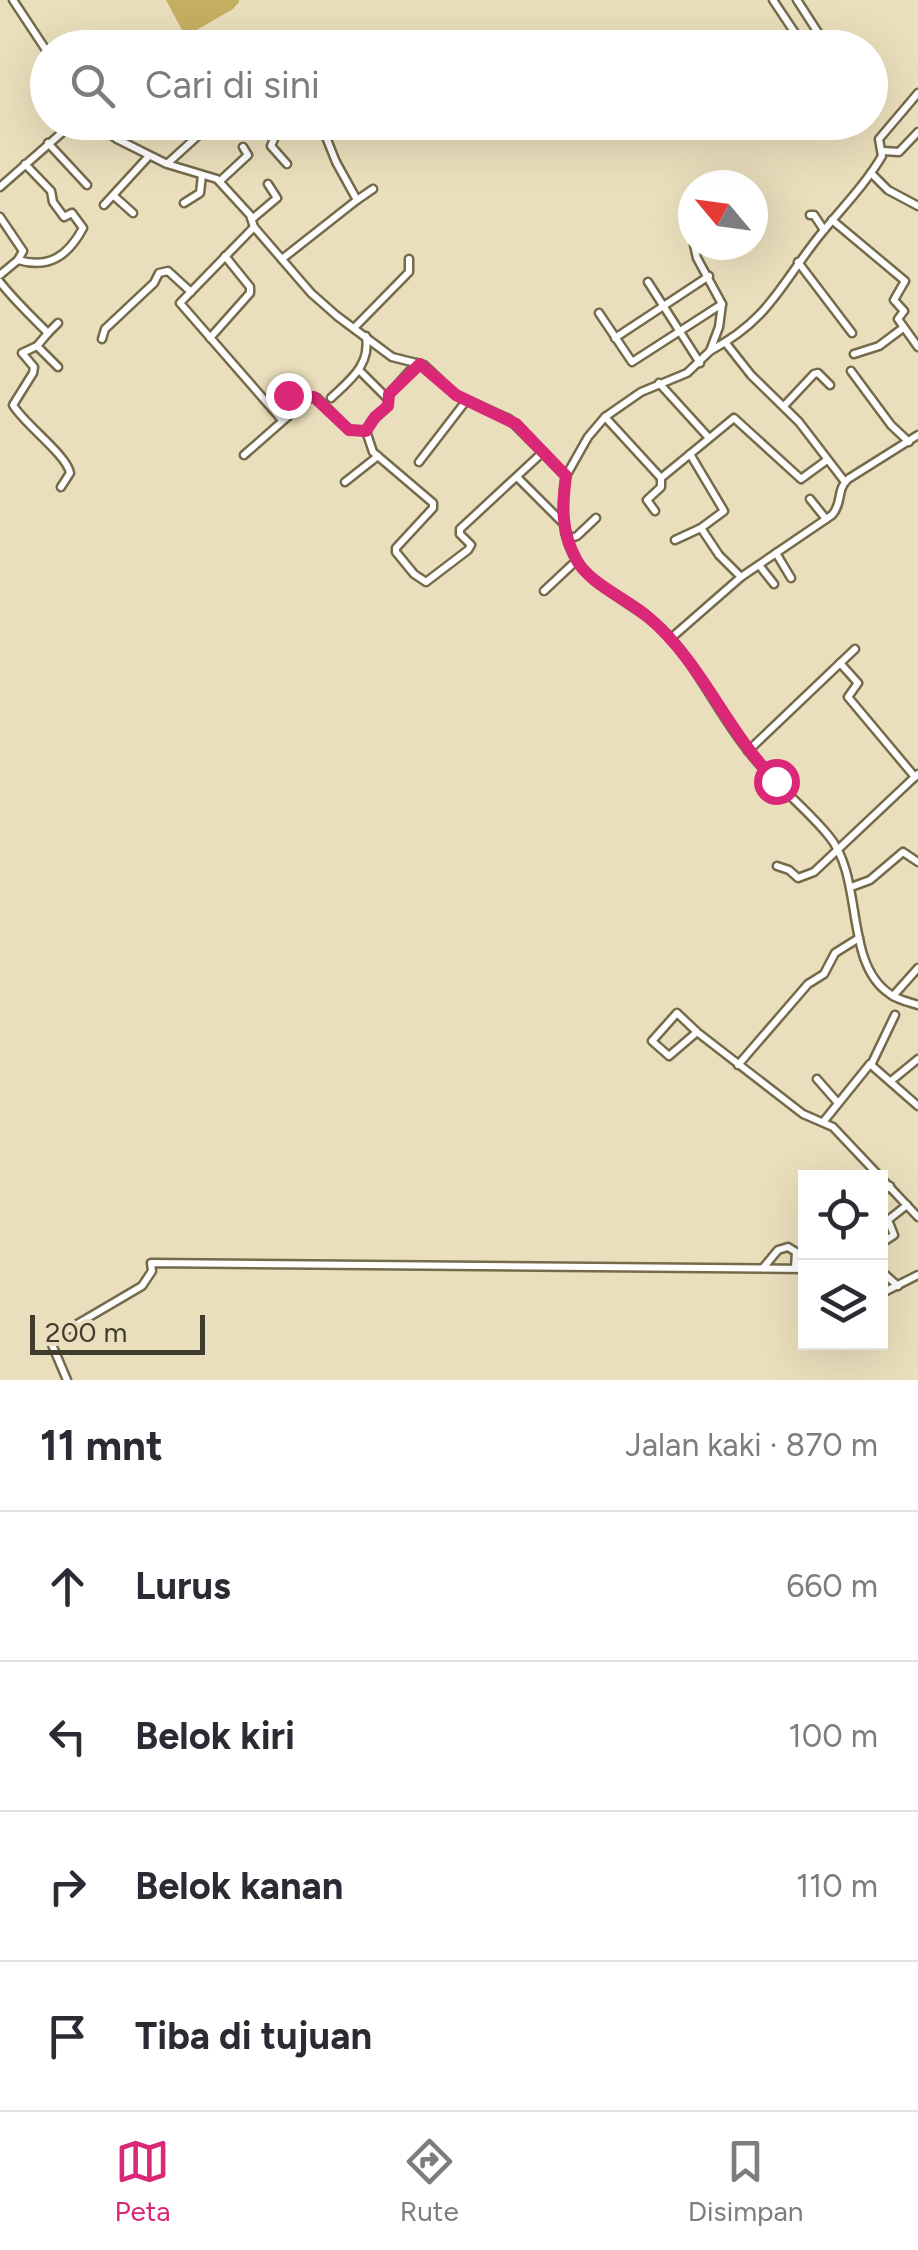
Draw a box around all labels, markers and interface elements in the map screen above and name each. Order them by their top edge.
search box [30,30,888,140]
icon: search [65,58,120,113]
text: Cari di sini [145,62,320,108]
north arrow [678,170,768,260]
route end [266,373,312,419]
route start [754,759,800,805]
map controls [798,1170,888,1350]
button: locate [798,1170,888,1260]
button: layers [798,1260,888,1350]
scale bar [30,1310,205,1354]
text: 200 m [45,1315,127,1349]
text: 11 mnt [40,1420,163,1471]
text: Jalan kaki · 870 m [625,1426,878,1464]
icon: ahead [40,1559,95,1614]
text: Lurus [135,1563,231,1609]
text: 660 m [786,1567,878,1605]
icon: left [40,1709,95,1764]
text: Belok kiri [135,1713,295,1759]
text: 100 m [789,1717,878,1755]
icon: right [40,1859,95,1914]
text: Belok kanan [135,1863,343,1909]
text: 110 m [796,1867,878,1905]
icon: arrive [40,2009,95,2064]
text: Tiba di tujuan [135,2013,372,2059]
tab: Peta [115,2134,171,2228]
tab: Rute [400,2134,459,2228]
tab: Disimpan [688,2134,803,2228]

